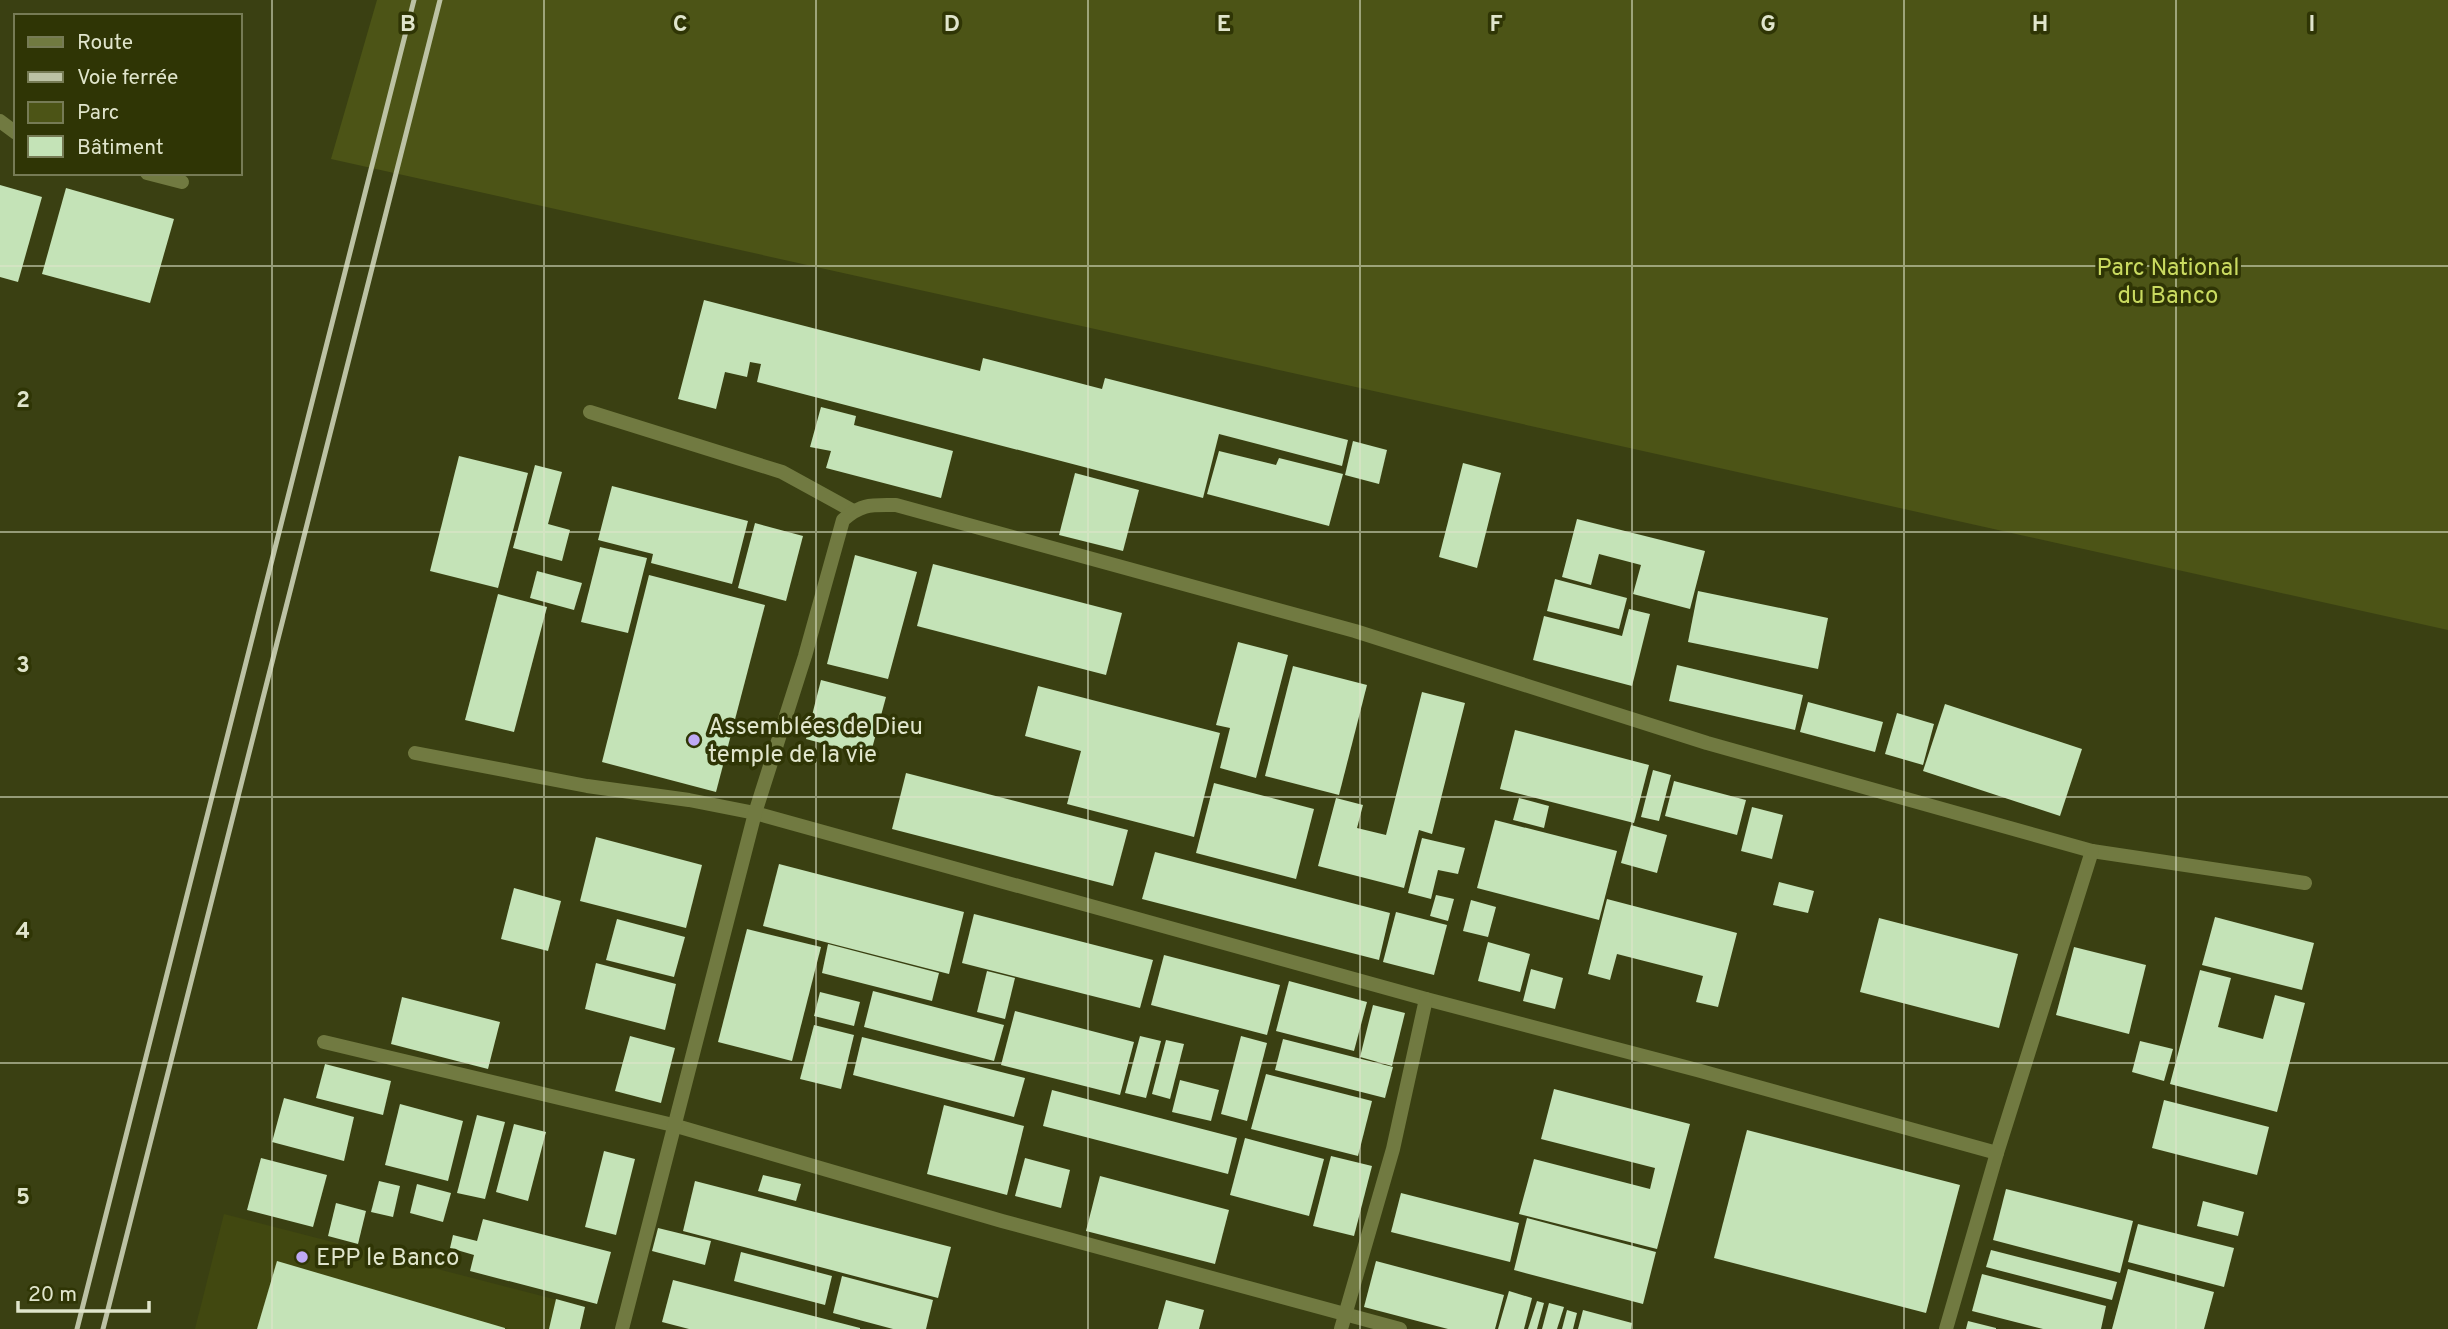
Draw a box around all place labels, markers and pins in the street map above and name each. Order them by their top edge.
place label: Assemblées de Dieu temple de la vie [708,713,923,771]
marker: Assemblées de Dieu temple de la vie [686,732,702,748]
place label: EPP le Banco [316,1244,459,1274]
marker: EPP le Banco [294,1249,310,1265]

